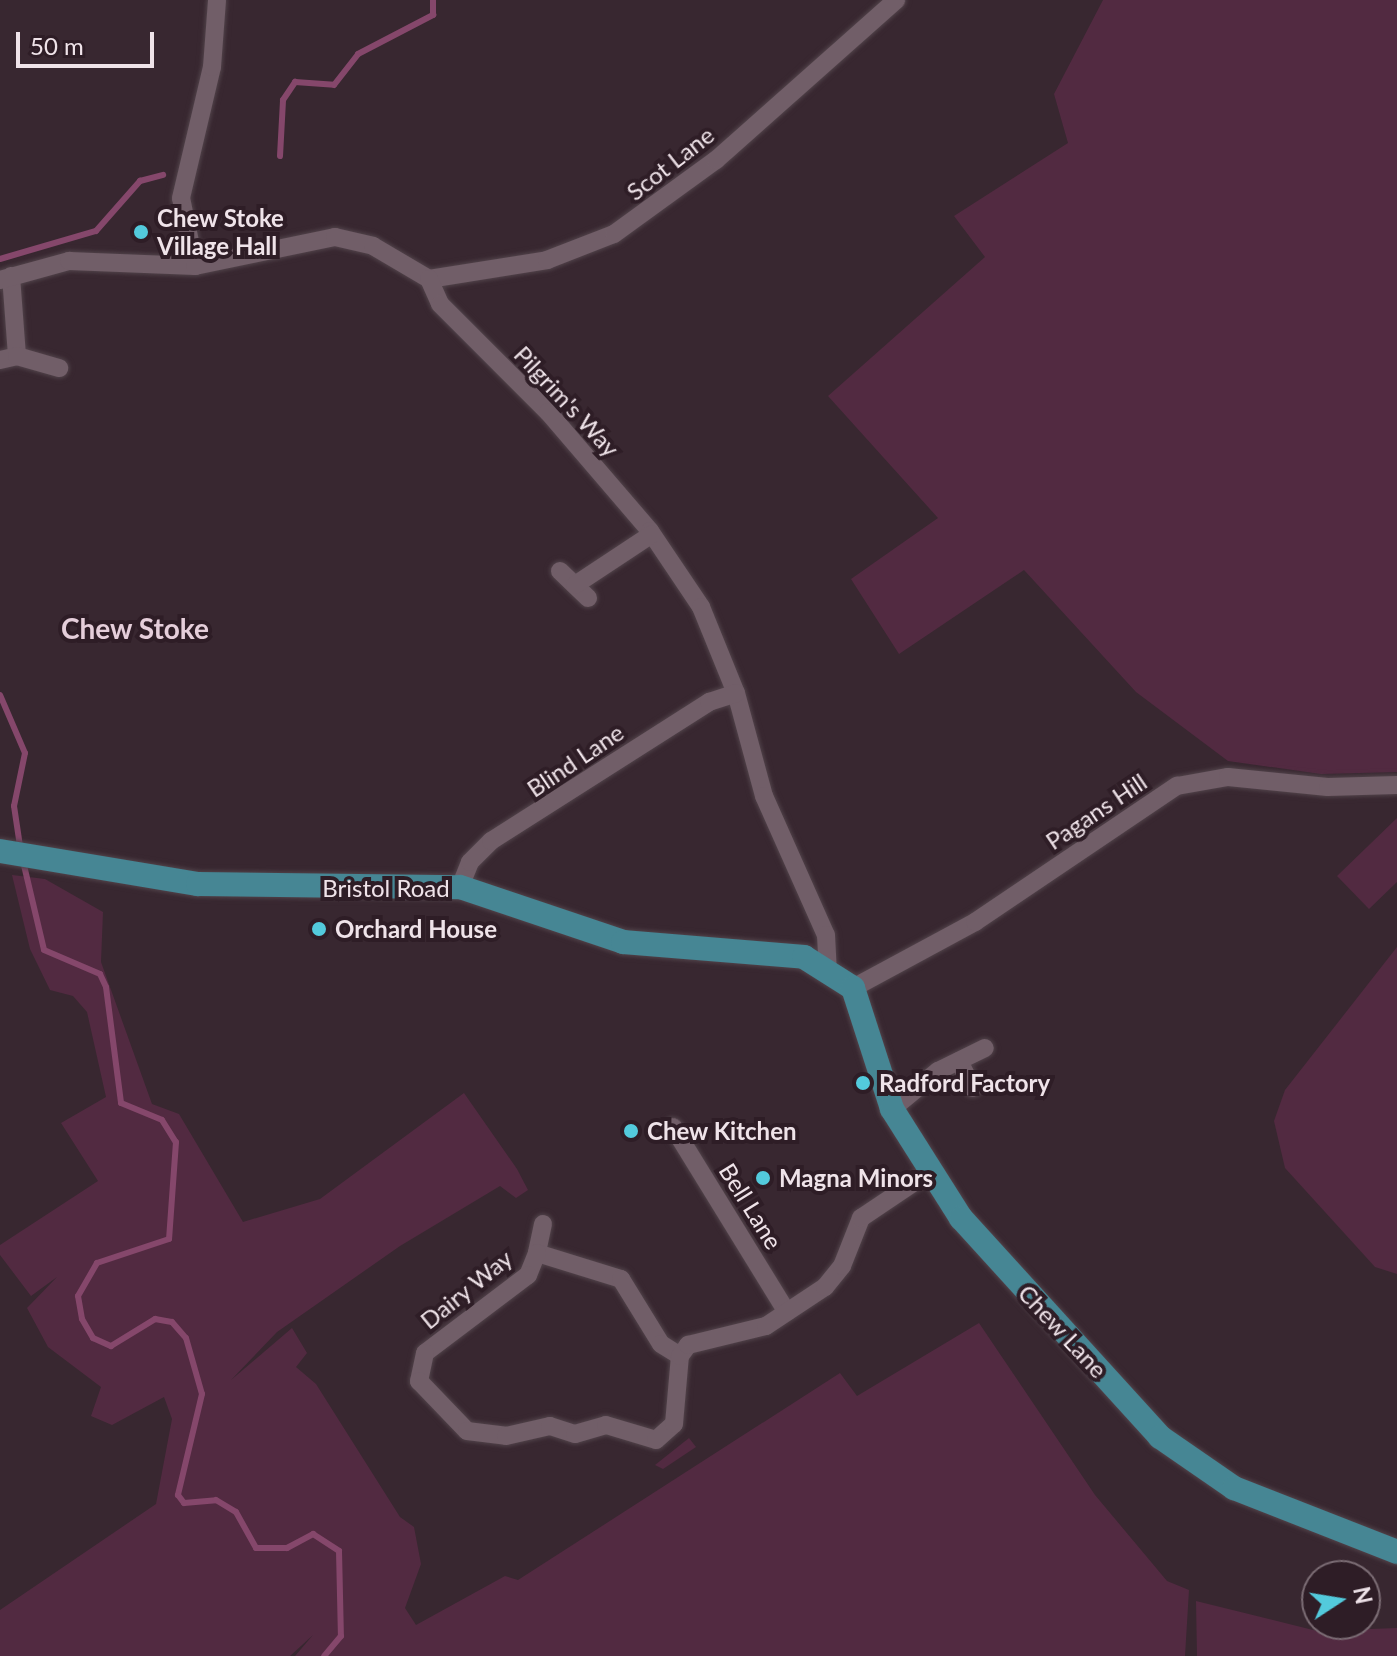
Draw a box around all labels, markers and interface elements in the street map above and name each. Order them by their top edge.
scale bar [20,16,158,66]
text: 50 m [30,31,84,60]
street label: Scot Lane [621,120,719,206]
place label: Chew Stoke Village Hall [157,204,284,260]
marker: Chew Stoke Village Hall [132,223,150,241]
street label: Pilgrim's Way [508,340,626,462]
district label: Chew Stoke [61,611,209,645]
street label: Blind Lane [521,717,629,803]
street label: Pagans Hill [1040,767,1152,855]
street label: Bristol Road [322,874,450,902]
place label: Orchard House [335,915,497,943]
marker: Orchard House [310,920,328,938]
place label: Radford Factory [879,1069,1050,1097]
marker: Radford Factory [854,1074,872,1092]
place label: Chew Kitchen [647,1117,797,1145]
marker: Chew Kitchen [622,1122,640,1140]
street label: Bell Lane [713,1158,789,1254]
place label: Magna Minors [779,1164,933,1192]
marker: Magna Minors [754,1169,772,1187]
street label: Dairy Way [414,1243,518,1335]
street label: Chew Lane [1012,1278,1114,1384]
north arrow [1301,1560,1381,1640]
text: N [1348,1584,1378,1606]

